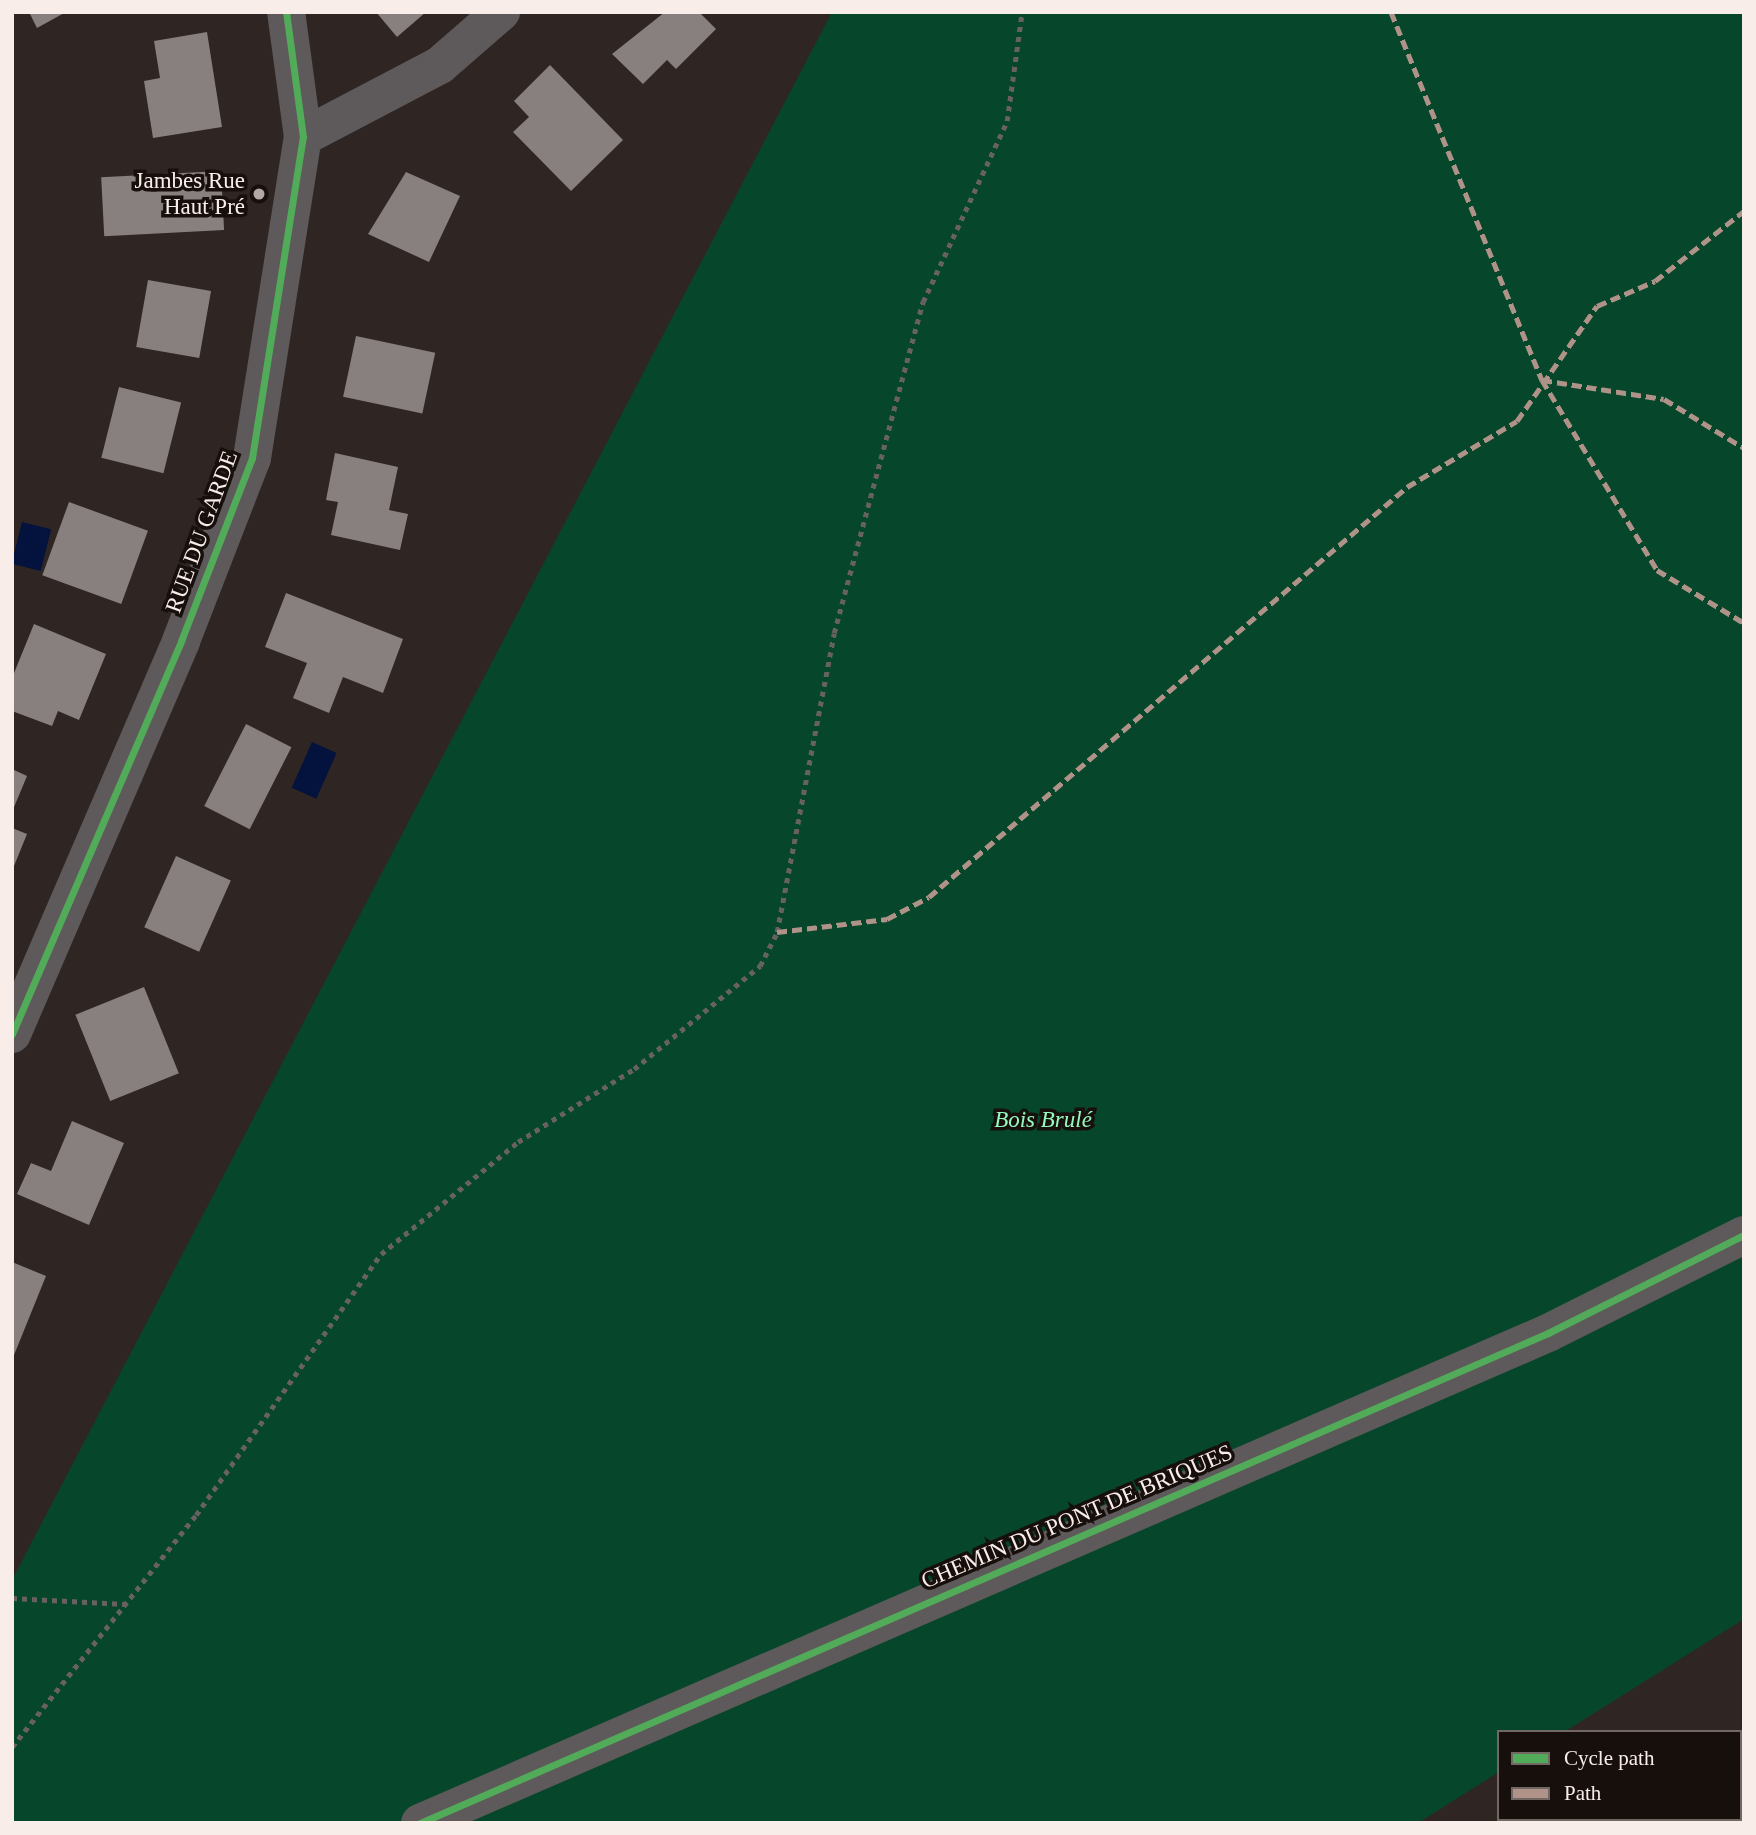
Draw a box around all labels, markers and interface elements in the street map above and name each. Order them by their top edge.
place label: Jambes Rue Haut Pré [134,167,245,221]
marker: Jambes Rue Haut Pré [251,186,267,202]
street label: RUE DU GARDE [160,447,244,617]
park label: Bois Brulé [994,1106,1092,1134]
street label: CHEMIN DU PONT DE BRIQUES [917,1439,1237,1595]
legend [1497,1730,1742,1821]
text: Cycle path [1564,1746,1654,1770]
text: Path [1564,1781,1601,1805]

